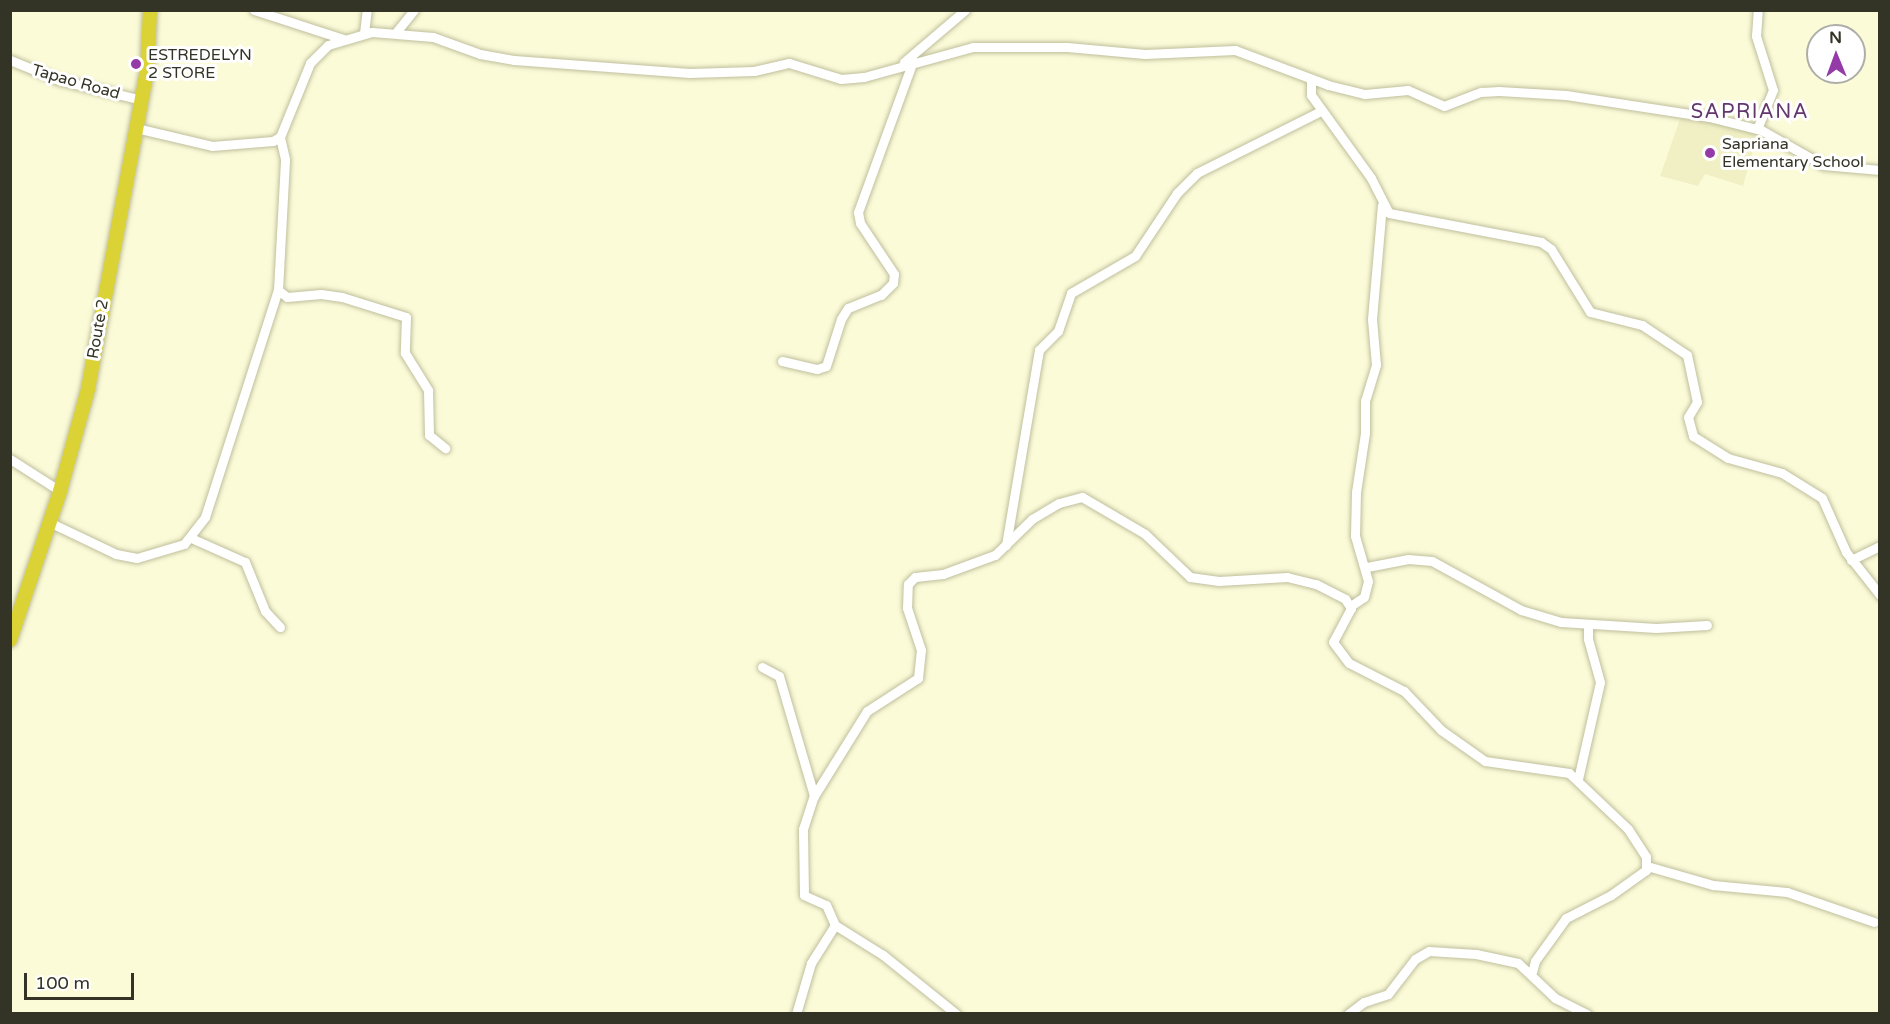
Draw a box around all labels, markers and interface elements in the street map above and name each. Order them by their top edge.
north arrow [1806,24,1866,84]
text: N [1829,28,1842,48]
place label: ESTREDELYN 2 STORE [148,45,252,83]
marker: ESTREDELYN 2 STORE [129,57,143,71]
street label: Tapao Road [30,60,122,104]
district label: SAPRIANA [1691,100,1809,124]
place label: Sapriana Elementary School [1722,134,1864,172]
marker: Sapriana Elementary School [1703,146,1717,160]
street label: Route 2 [83,298,113,360]
scale bar [27,961,136,999]
text: 100 m [35,972,90,994]

